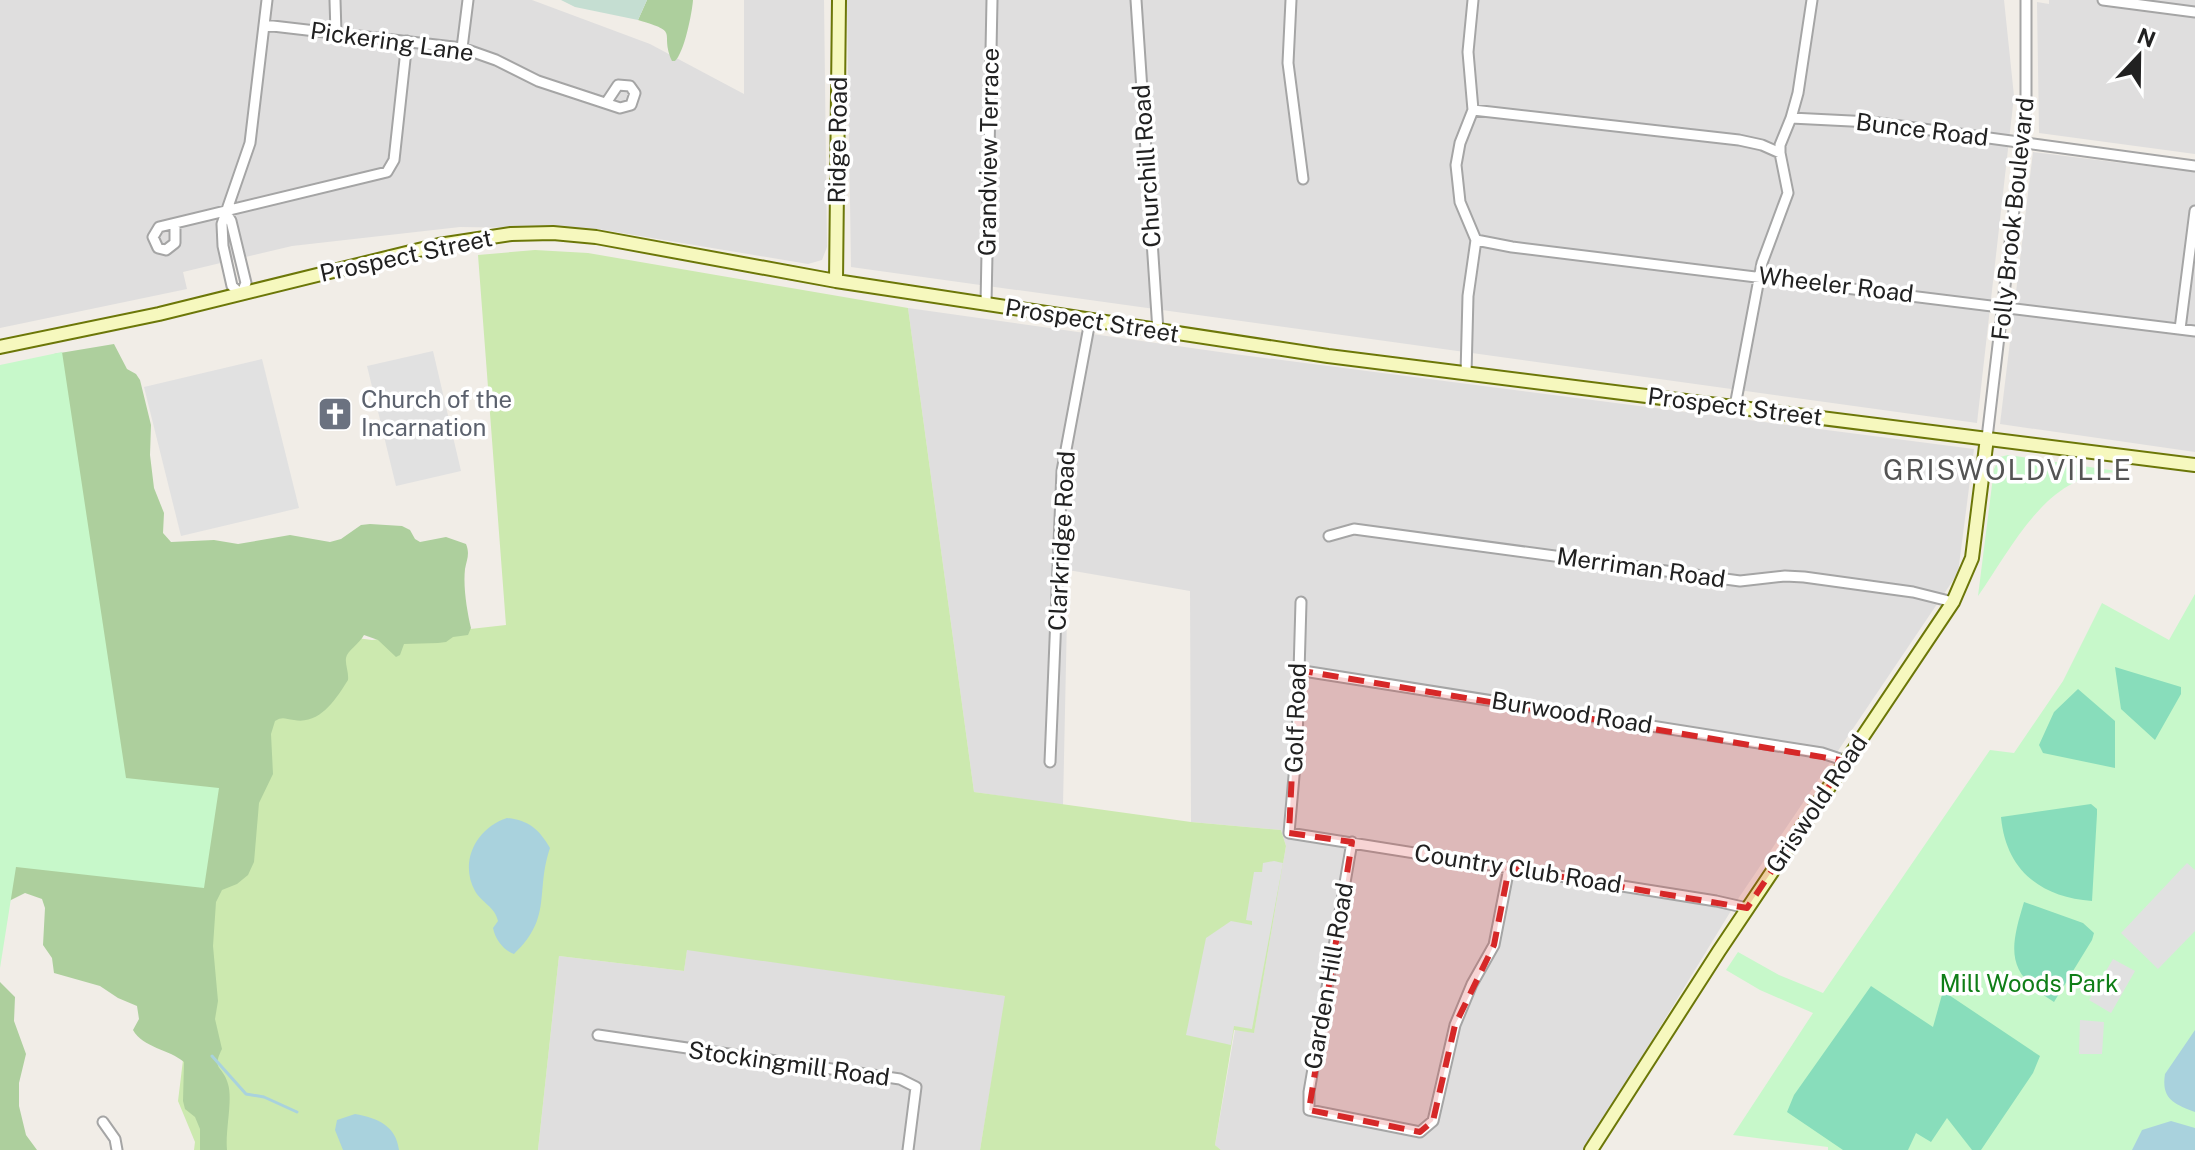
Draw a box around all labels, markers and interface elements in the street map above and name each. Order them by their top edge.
street label: Pickering Lane [309,16,476,66]
north arrow [2099,16,2179,96]
text: N [2134,22,2159,53]
street label: Grandview Terrace [972,48,1004,256]
street label: Ridge Road [822,76,852,204]
street label: Churchill Road [1126,84,1166,249]
street label: Folly Brook Boulevard [1985,96,2039,342]
street label: Bunce Road [1854,107,1990,151]
street label: Prospect Street [317,223,495,287]
street label: Wheeler Road [1757,261,1915,307]
street label: Prospect Street [1003,292,1181,348]
street label: Prospect Street [1646,381,1824,431]
place label: Church of the Incarnation [361,385,512,441]
church icon: Church of the Incarnation [316,395,354,433]
street label: Clarkridge Road [1042,450,1080,632]
district label: GRISWOLDVILLE [1883,453,2133,486]
street label: Merriman Road [1555,541,1727,593]
street label: Golf Road [1279,662,1311,773]
street label: Burwood Road [1490,685,1655,739]
street label: Griswold Road [1760,729,1873,878]
street label: Country Club Road [1413,838,1624,898]
street label: Garden Hill Road [1298,880,1358,1071]
park label: Mill Woods Park [1939,969,2119,997]
street label: Stockingmill Road [687,1035,892,1091]

